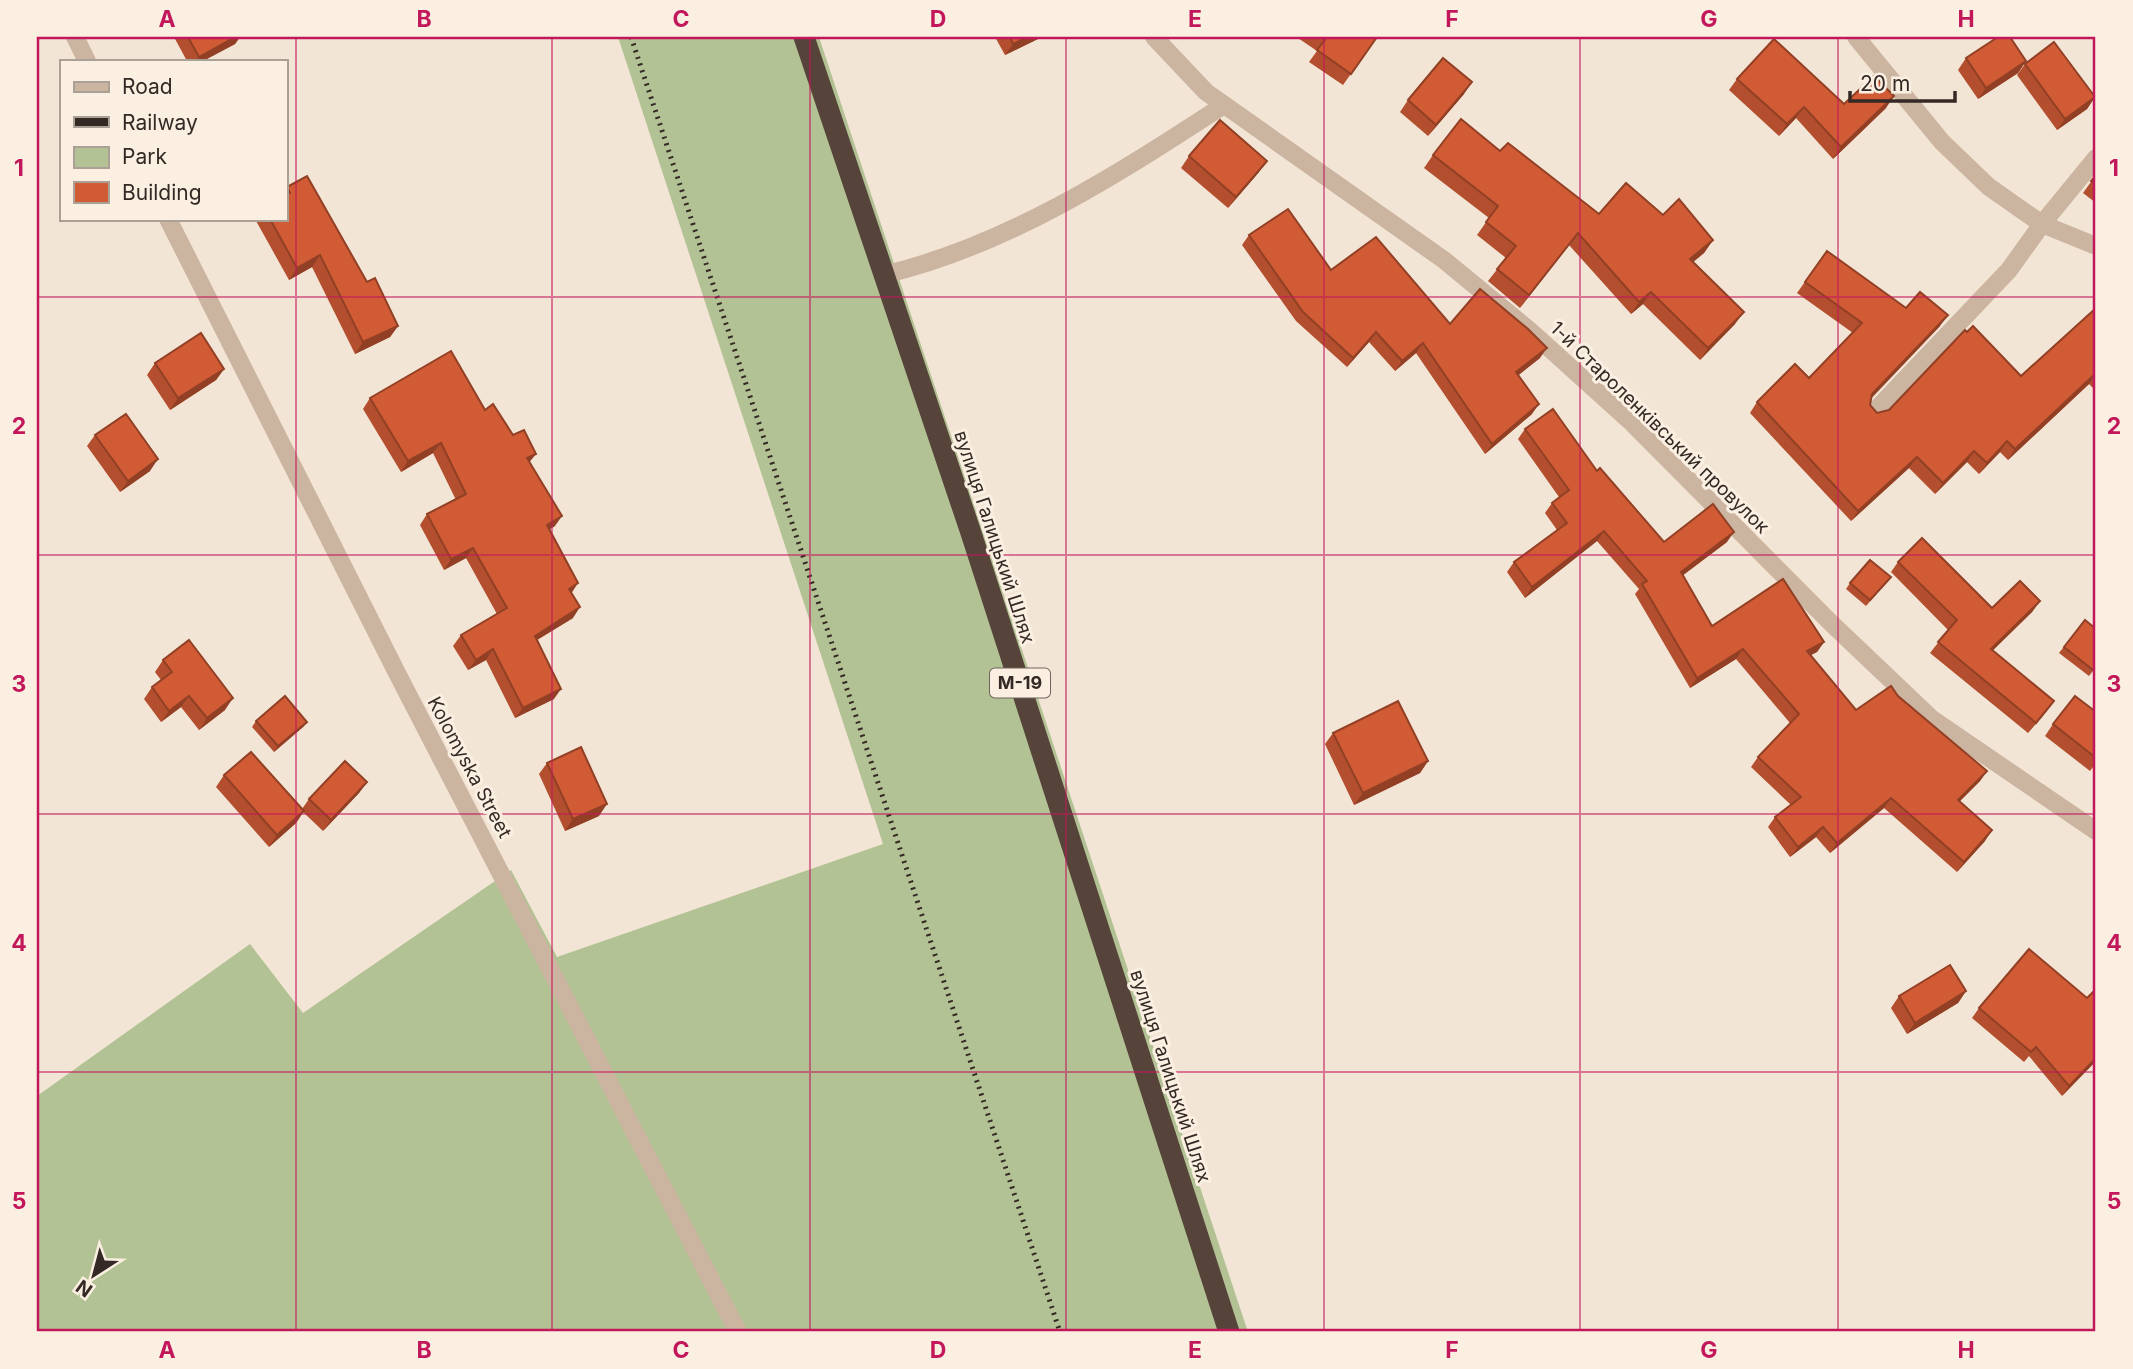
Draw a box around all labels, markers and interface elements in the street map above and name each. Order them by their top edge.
text: A [158,5,176,33]
text: B [416,5,432,33]
text: C [672,5,690,33]
text: D [930,5,946,33]
text: E [1188,5,1202,33]
text: F [1445,5,1459,33]
text: G [1700,5,1718,33]
text: H [1957,5,1975,33]
legend [60,60,287,220]
scale bar [1850,60,1954,104]
text: 20 m [1860,71,1910,96]
text: Road [122,74,173,99]
text: Railway [122,110,198,135]
text: Park [122,144,167,169]
text: 1 [14,154,24,182]
text: 1 [2109,154,2119,182]
text: Building [122,180,202,205]
street label: 1-й Староленківський провулок [1545,317,1774,539]
text: 2 [12,412,26,440]
text: 2 [2107,412,2121,440]
street label: вулиця Галицький Шлях [949,428,1040,646]
road number: М-19 [990,668,1050,698]
text: 3 [12,670,26,698]
text: 3 [2107,670,2121,698]
street label: Kolomyska Street [423,693,516,842]
text: 4 [11,929,27,957]
text: 4 [2106,929,2122,957]
street label: вулиця Галицький Шлях [1125,967,1216,1185]
text: 5 [12,1187,26,1215]
text: 5 [2107,1187,2121,1215]
north arrow [60,1240,130,1310]
text: N [72,1275,97,1302]
text: A [158,1336,176,1364]
text: B [416,1336,432,1364]
text: C [672,1336,690,1364]
text: D [930,1336,946,1364]
text: E [1188,1336,1202,1364]
text: F [1445,1336,1459,1364]
text: G [1700,1336,1718,1364]
text: H [1957,1336,1975,1364]

